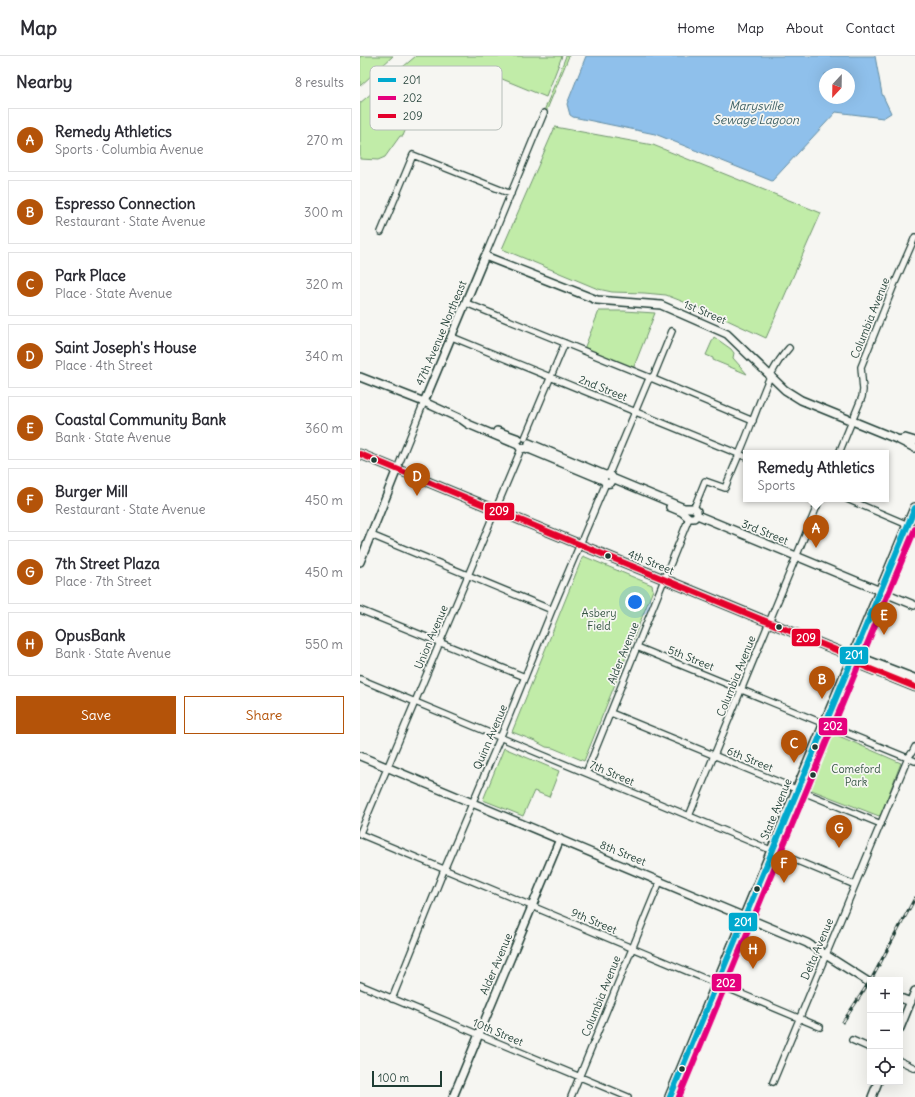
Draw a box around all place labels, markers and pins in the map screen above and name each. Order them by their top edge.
unlabelled marker [369,455,379,465]
pin: D [404,463,430,496]
pin: A [803,515,829,548]
unlabelled marker [603,551,613,561]
pin: E [871,602,897,635]
unlabelled marker [774,622,784,632]
pin: B [809,666,835,699]
pin: C [781,730,807,763]
unlabelled marker [810,742,820,752]
unlabelled marker [808,770,818,780]
pin: G [826,815,852,848]
pin: F [771,850,797,883]
unlabelled marker [752,884,762,894]
pin: H [740,936,766,969]
unlabelled marker [677,1064,687,1074]

